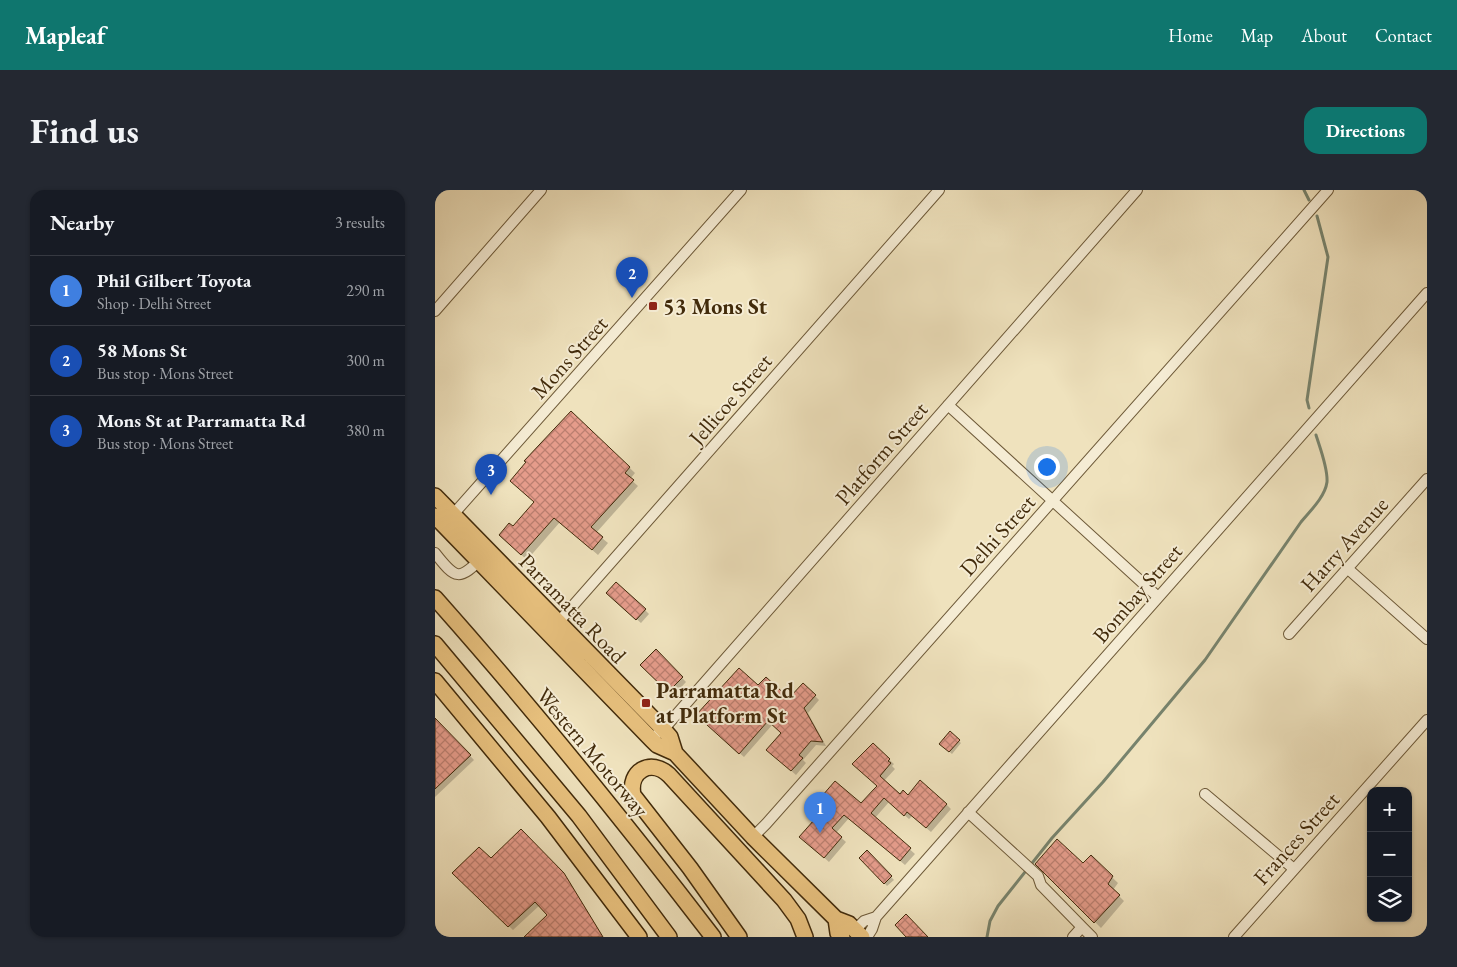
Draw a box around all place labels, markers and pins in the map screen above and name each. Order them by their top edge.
pin: 2 [616,257,648,298]
place label: 53 Mons St [663,292,768,321]
marker: 53 Mons St [647,300,659,312]
pin: 3 [475,454,507,495]
place label: Parramatta Rd at Platform St [656,676,794,730]
marker: Parramatta Rd at Platform St [640,697,652,709]
pin: 1 [804,792,836,833]

